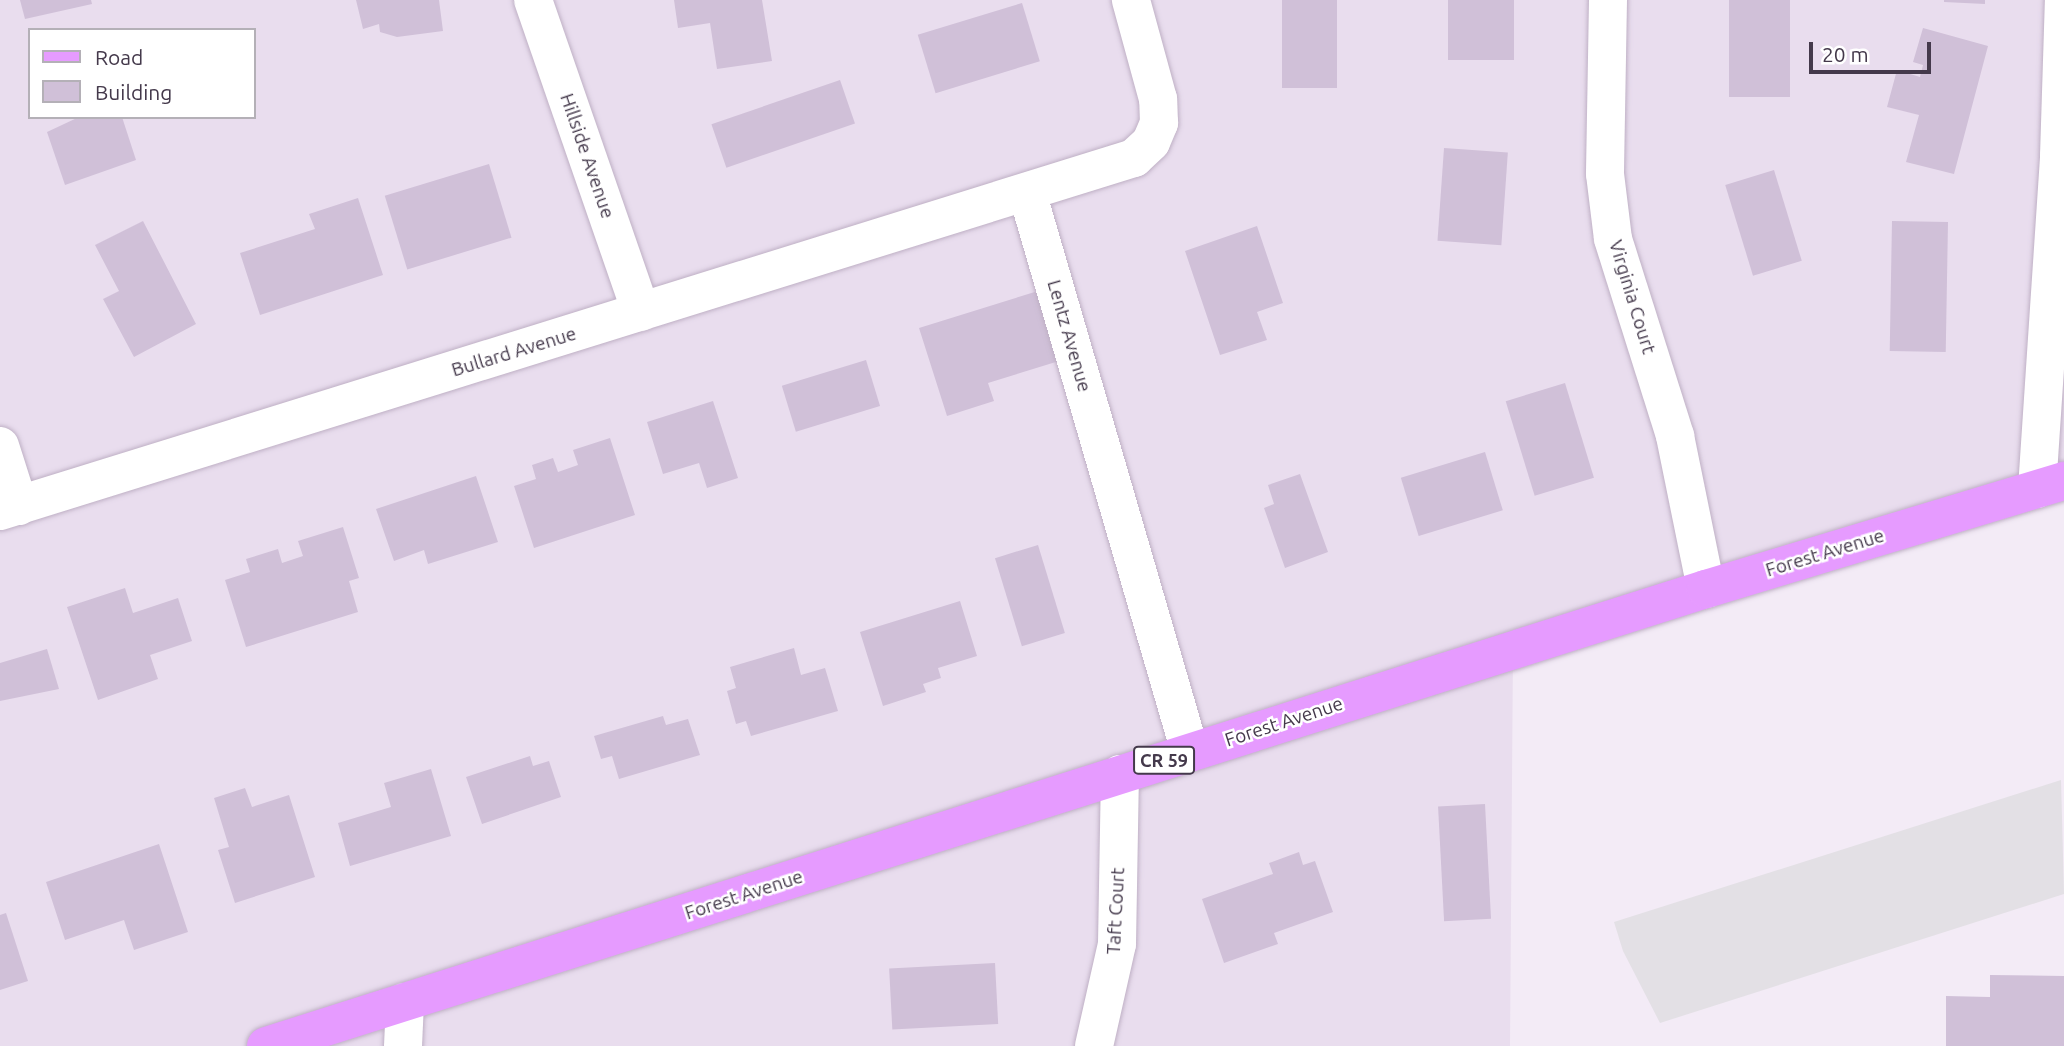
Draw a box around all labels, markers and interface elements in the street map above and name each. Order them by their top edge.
legend [28,28,256,119]
scale bar [1812,28,1934,72]
text: 20 m [1822,42,1869,66]
text: Road [95,45,143,69]
text: Building [95,80,172,104]
street label: Hillside Avenue [555,91,619,221]
street label: Virginia Court [1604,237,1660,357]
street label: Lentz Avenue [1042,277,1096,395]
street label: Bullard Avenue [449,322,579,382]
street label: Forest Avenue [1763,524,1887,582]
street label: Forest Avenue [1222,692,1346,752]
road number: CR 59 [1132,746,1196,774]
street label: Forest Avenue [682,865,806,925]
street label: Taft Court [1102,867,1130,955]

